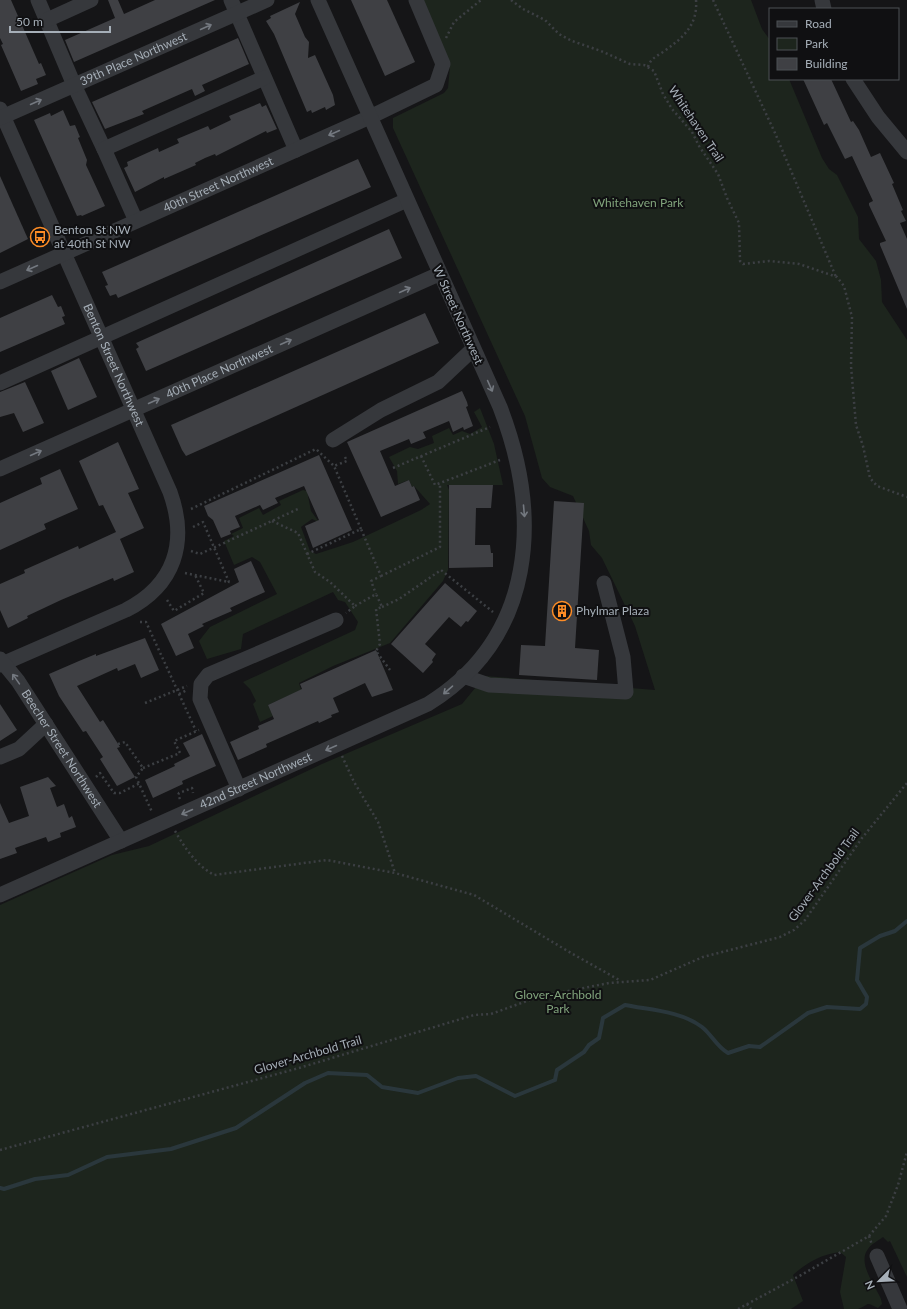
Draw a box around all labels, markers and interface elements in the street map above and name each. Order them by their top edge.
scale bar [10,8,110,34]
legend [769,8,899,80]
text: 50 m [16,14,43,29]
text: Road [805,16,832,31]
one-way arrow [199,23,211,30]
street label: 39th Place Northwest [78,28,190,89]
text: Park [805,36,829,51]
text: Building [805,56,848,71]
street label: Whitehaven Trail [665,83,727,165]
one-way arrow [29,98,41,106]
one-way arrow [328,130,340,137]
street label: 40th Street Northwest [161,153,276,215]
park label: Whitehaven Park [593,195,684,210]
place label: Benton St NW at 40th St NW [54,222,131,251]
bus stop icon: Benton St NW at 40th St NW [29,226,51,248]
street label: W Street Northwest [430,263,487,367]
one-way arrow [26,264,38,272]
one-way arrow [399,285,411,293]
street label: Benton Street Northwest [80,301,148,429]
one-way arrow [280,338,292,345]
street label: 40th Place Northwest [163,341,276,401]
one-way arrow [487,380,494,392]
one-way arrow [148,396,160,404]
one-way arrow [29,449,41,456]
one-way arrow [521,504,528,517]
building icon: Phylmar Plaza [551,600,573,622]
place label: Phylmar Plaza [576,603,649,618]
one-way arrow [12,674,20,685]
one-way arrow [443,685,453,694]
street label: Beecher Street Northwest [19,687,106,811]
one-way arrow [326,744,338,752]
street label: 42nd Street Northwest [197,749,315,812]
one-way arrow [182,809,194,816]
street label: Glover-Archbold Trail [785,825,862,924]
park label: Glover-Archbold Park [515,987,601,1016]
street label: Glover-Archbold Trail [252,1032,363,1077]
north arrow [859,1261,899,1301]
text: N [862,1279,877,1292]

